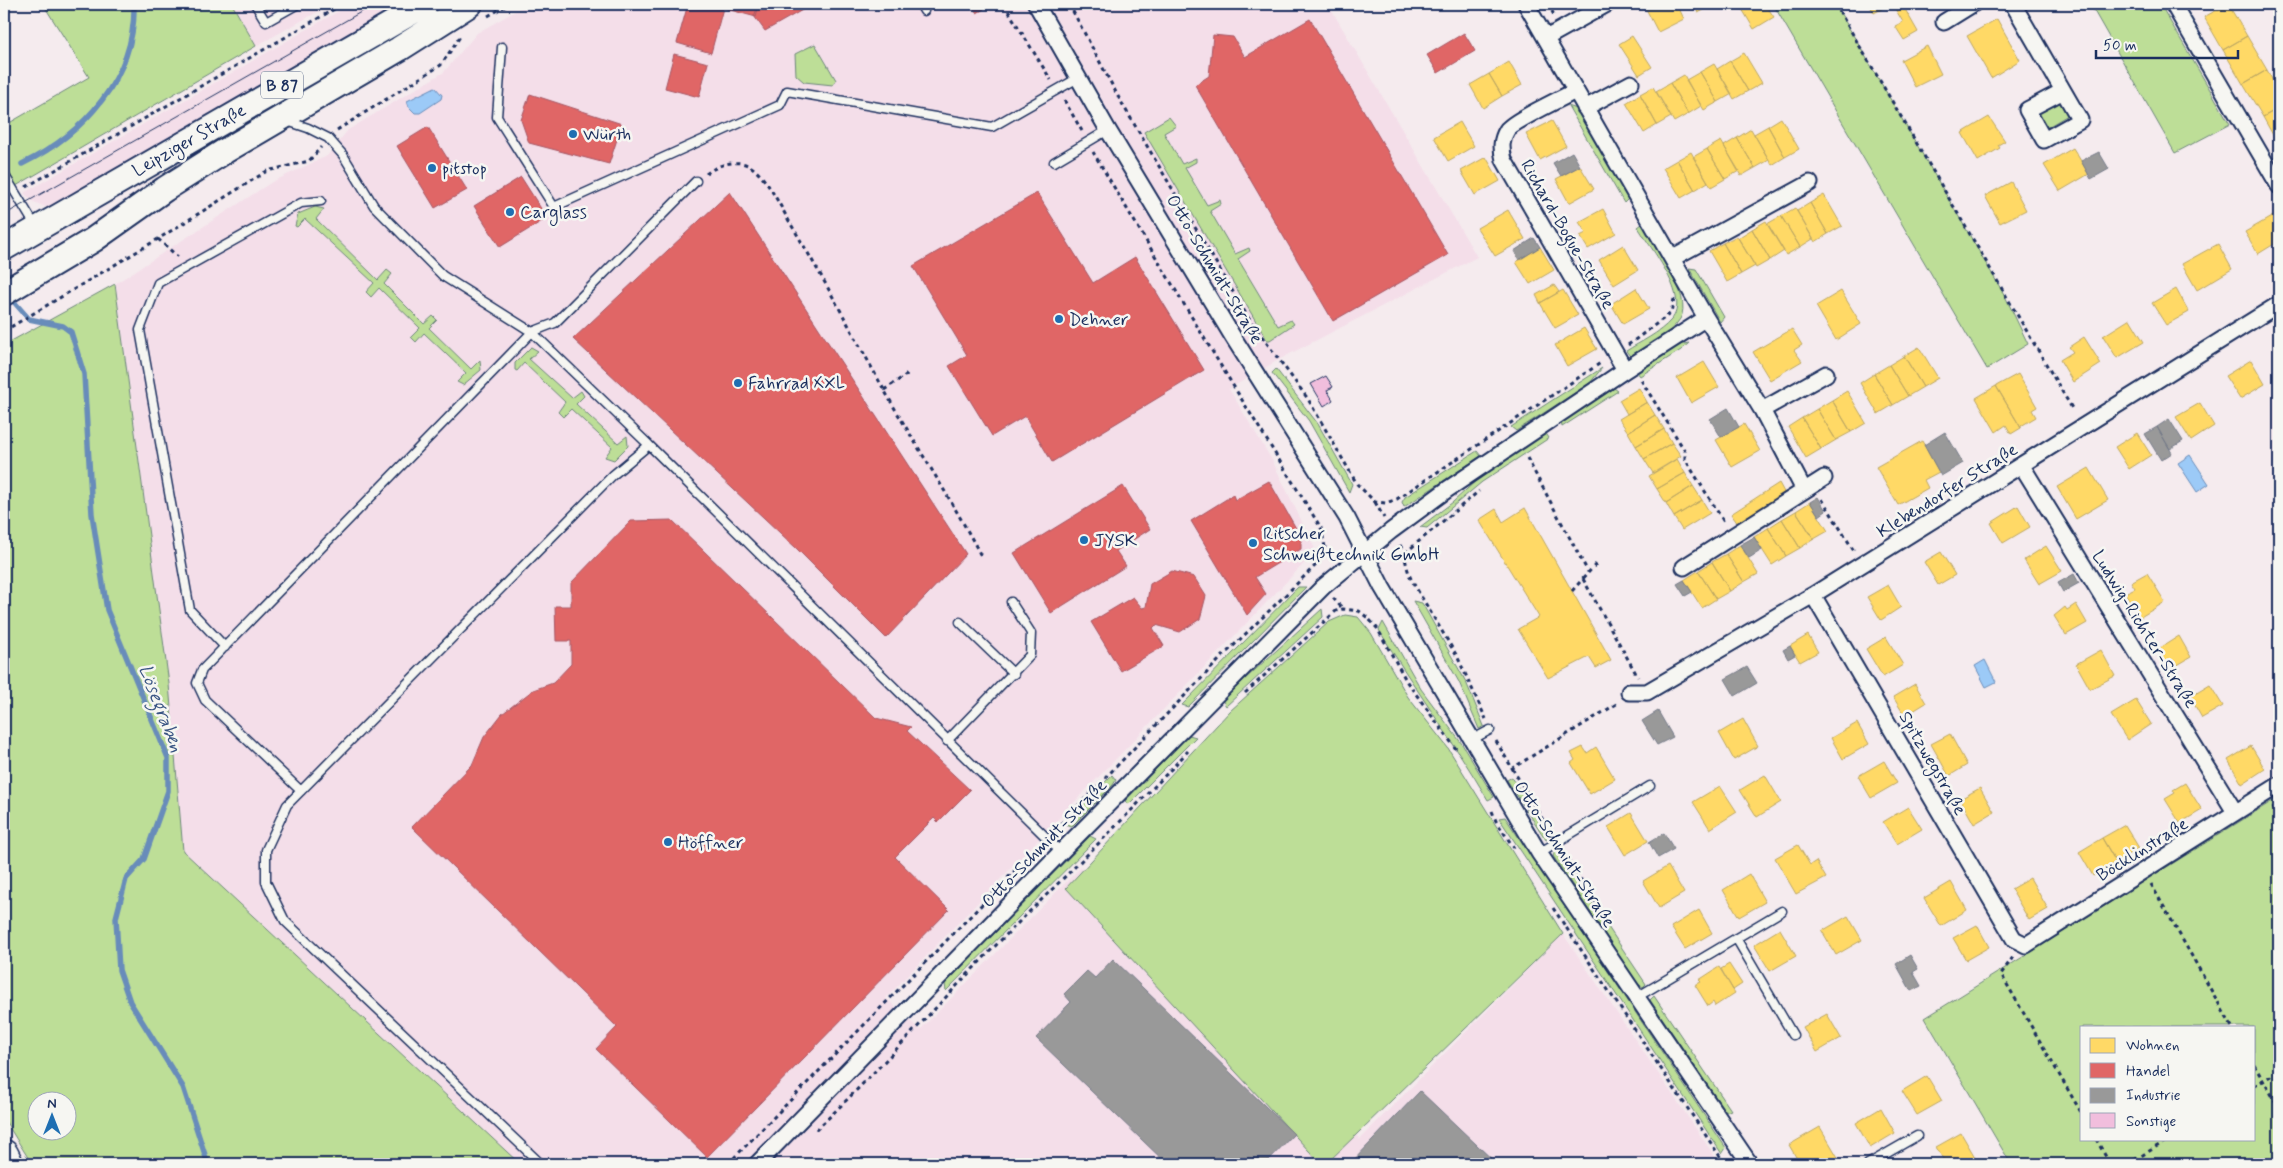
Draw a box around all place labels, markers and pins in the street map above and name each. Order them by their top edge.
place label: Würth [583,123,631,147]
marker: Würth [567,128,579,140]
place label: pitstop [442,157,487,181]
marker: pitstop [426,162,438,174]
place label: Carglass [520,201,587,226]
marker: Carglass [504,206,516,218]
place label: Dehner [1069,308,1129,332]
marker: Dehner [1053,313,1065,325]
place label: Fahrrad XXL [748,372,845,396]
marker: Fahrrad XXL [732,377,744,389]
place label: Ritscher Schweißtechnik GmbH [1263,522,1440,567]
place label: JYSK [1094,529,1137,553]
marker: JYSK [1078,534,1090,546]
marker: Ritscher Schweißtechnik GmbH [1247,537,1259,549]
place label: Höffner [678,831,744,855]
marker: Höffner [662,836,674,848]

